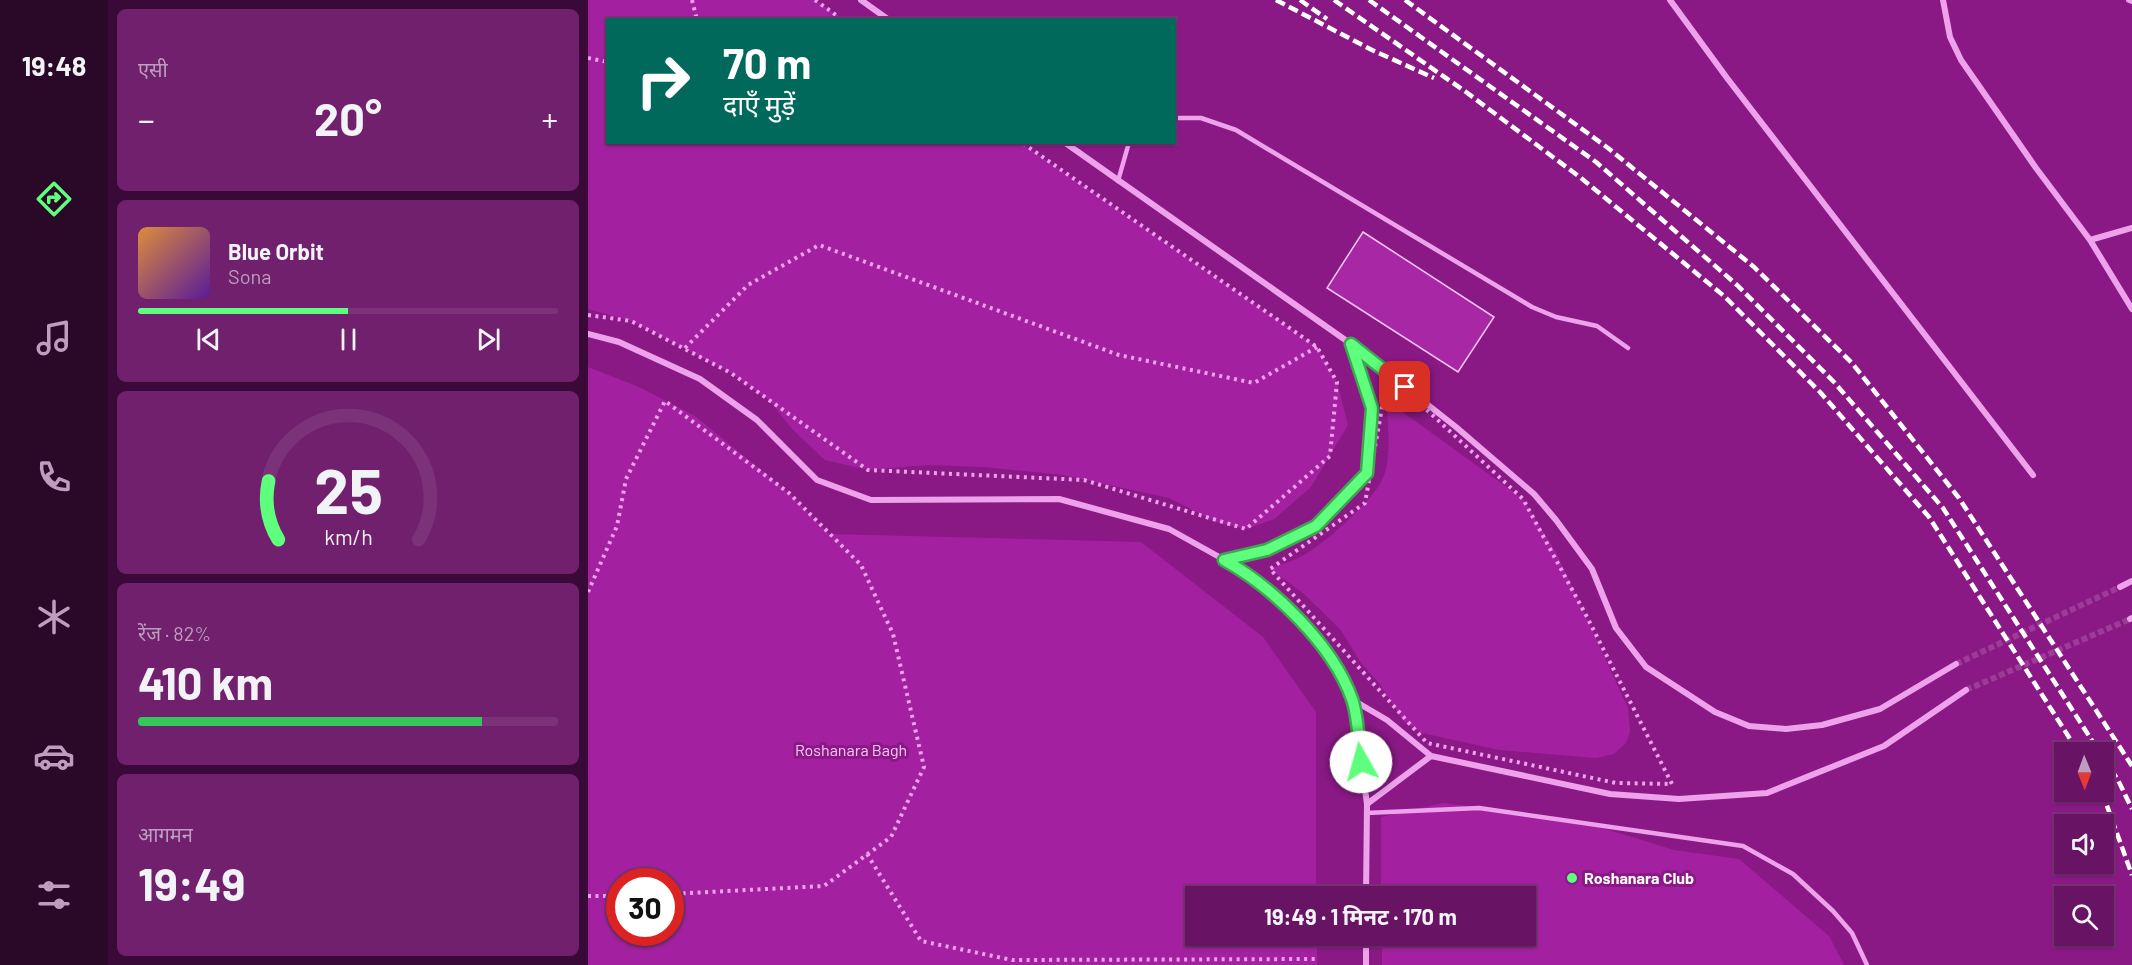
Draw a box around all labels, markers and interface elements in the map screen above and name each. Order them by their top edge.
text: 70 m [723,37,811,87]
icon: right [624,42,702,120]
text: 19:48 [22,49,86,81]
text: एसी [138,57,168,81]
text: दाएँ मुड़ें [723,88,795,120]
text: 20° [314,91,382,145]
text: − [138,99,155,139]
text: + [542,99,558,139]
icon: directions [33,178,75,220]
text: Blue Orbit [228,238,324,264]
text: Sona [228,264,272,288]
icon: music [33,317,75,359]
icon: previous [192,323,225,356]
icon: pause [332,323,365,356]
icon: next [472,323,505,356]
pin [1379,361,1430,412]
icon: arrive [1388,370,1421,403]
text: 25 [314,452,382,526]
icon: phone [33,456,75,498]
text: km/h [324,524,372,549]
icon: climate [33,596,75,638]
text: रेंज · 82% [138,621,211,645]
text: 410 km [138,655,273,709]
position arrow [1329,730,1393,794]
icon: car [33,735,75,777]
park label: Roshanara Bagh [795,740,907,759]
north arrow [2054,742,2114,802]
map controls [2054,742,2114,946]
button: sound [2054,814,2114,874]
text: आगमन [138,822,193,846]
text: 19:49 [138,856,245,910]
speed limit sign: 30 [606,868,684,946]
place label: Roshanara Club [1584,868,1694,887]
marker: Roshanara Club [1565,871,1579,885]
icon: filters [33,874,75,916]
button: search [2054,886,2114,946]
text: 19:49 · 1 मिनट · 170 m [1264,903,1457,929]

